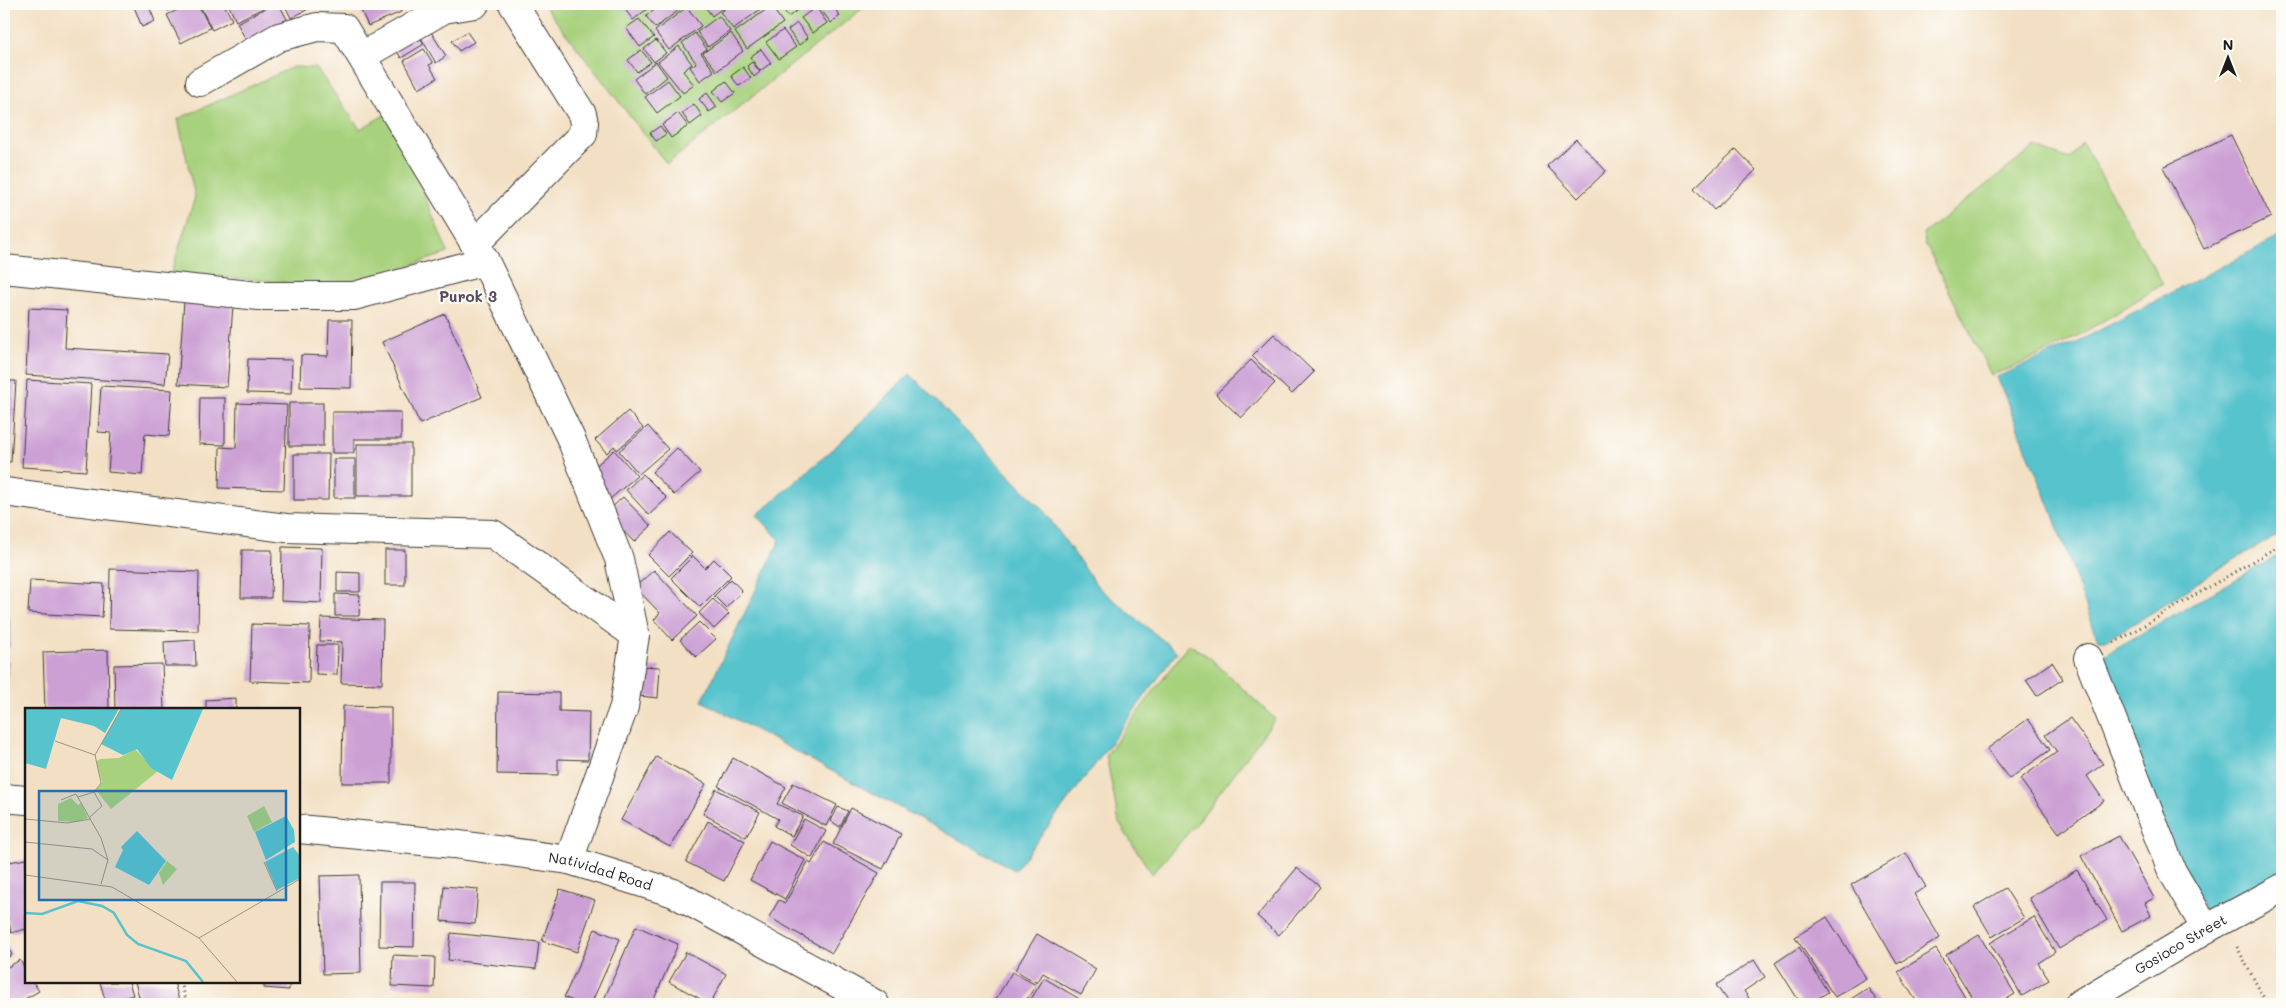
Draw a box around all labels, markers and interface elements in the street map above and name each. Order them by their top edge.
north arrow [2204,32,2254,82]
text: N [2223,35,2233,54]
district label: Purok 3 [439,286,497,306]
inset map [25,708,300,983]
street label: Natividad Road [548,847,655,895]
street label: Gosioco Street [2131,910,2230,978]

